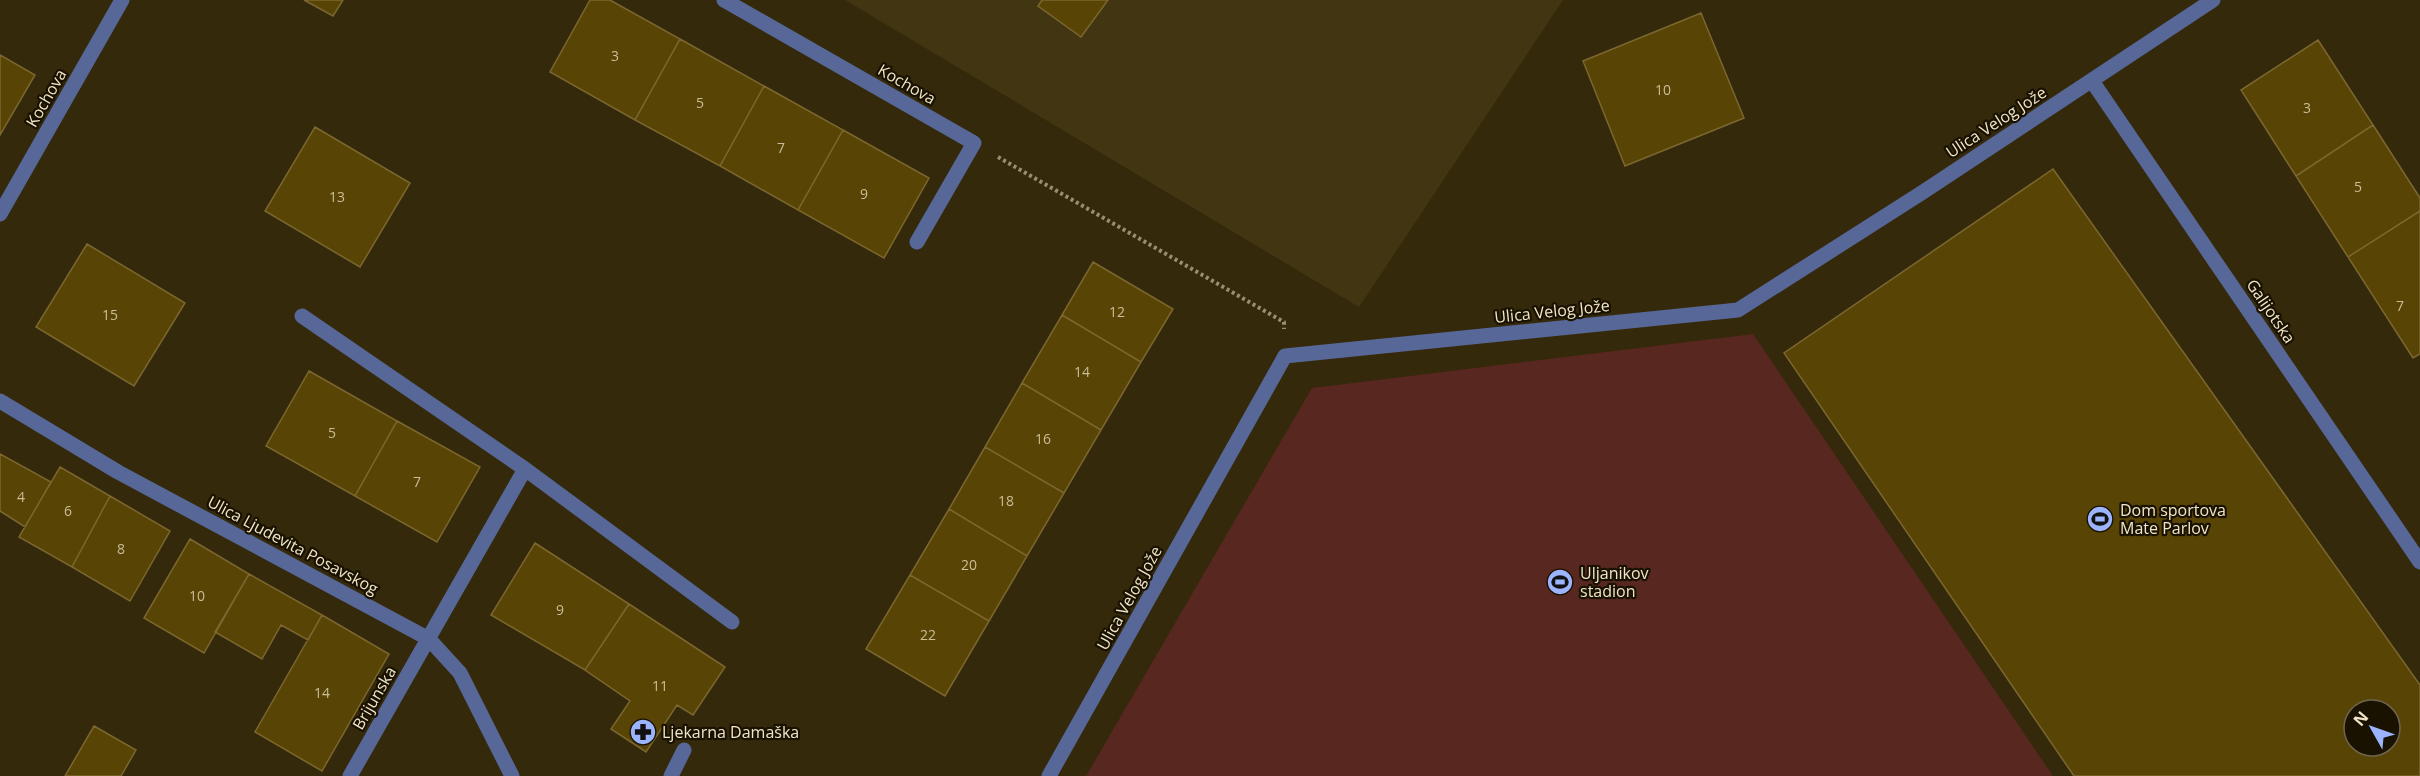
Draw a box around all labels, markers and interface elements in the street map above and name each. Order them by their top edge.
house number: 3 [611,46,619,65]
street label: Kochova [874,59,940,109]
street label: Kochova [21,65,71,131]
house number: 10 [1655,80,1671,99]
street label: Ulica Velog Jože [1941,81,2051,163]
house number: 5 [696,93,704,112]
house number: 3 [2303,98,2311,117]
house number: 7 [777,138,785,157]
house number: 5 [2354,177,2362,196]
house number: 9 [860,184,868,203]
house number: 13 [329,187,345,206]
street label: Galijotska [2242,275,2300,347]
street label: Ulica Velog Jože [1493,294,1611,328]
house number: 7 [2396,296,2404,315]
house number: 12 [1109,302,1125,321]
house number: 15 [102,305,118,324]
house number: 14 [1074,362,1090,381]
house number: 5 [328,423,336,442]
house number: 16 [1035,429,1051,448]
house number: 7 [413,472,421,491]
house number: 4 [17,487,25,506]
street label: Ulica Ljudevita Posavskog [204,491,382,600]
house number: 18 [998,491,1014,510]
place label: Dom sportova Mate Parlov [2120,499,2226,539]
house number: 6 [64,501,72,520]
sports icon: Dom sportova Mate Parlov [2085,504,2115,534]
house number: 8 [117,539,125,558]
street label: Ulica Velog Jože [1091,542,1167,654]
house number: 20 [961,555,977,574]
place label: Uljanikov stadion [1580,562,1649,602]
sports icon: Uljanikov stadion [1545,567,1575,597]
house number: 10 [189,586,205,605]
house number: 9 [556,600,564,619]
house number: 22 [920,625,936,644]
street label: Brijunska [347,662,401,734]
house number: 11 [652,676,668,695]
house number: 14 [314,683,330,702]
north arrow [2342,698,2402,758]
text: N [2348,706,2373,730]
pharmacy icon: Ljekarna Damaška [628,717,658,747]
place label: Ljekarna Damaška [662,721,799,743]

